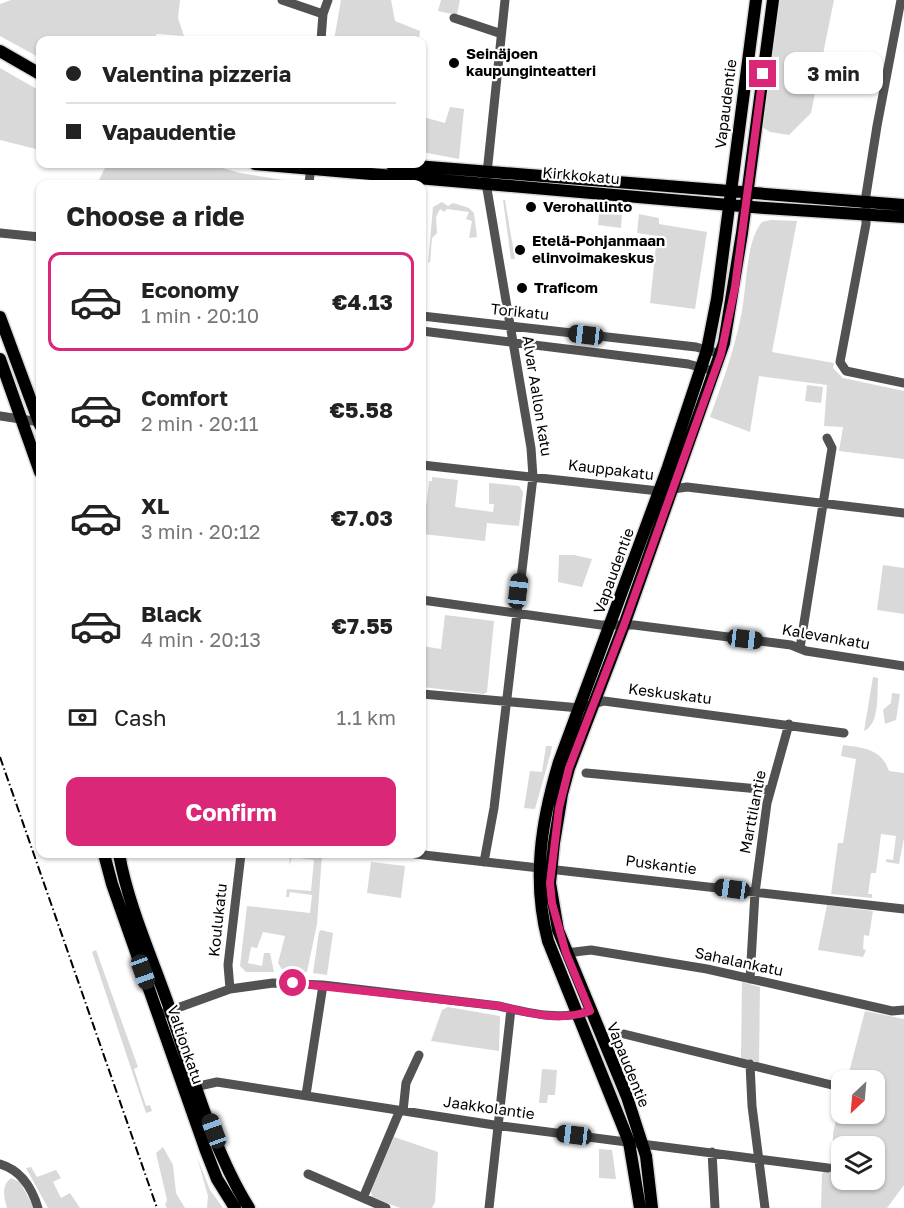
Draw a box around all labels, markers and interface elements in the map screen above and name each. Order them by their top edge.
place label: Seinäjoen kaupunginteatteri [466,44,596,79]
callout: 3 min [784,53,883,95]
marker: Seinäjoen kaupunginteatteri [447,56,461,70]
street label: Vapaudentie [711,58,739,150]
text: Valentina pizzeria [102,60,291,87]
route end [749,60,776,87]
text: 3 min [807,61,860,85]
text: Vapaudentie [102,118,236,145]
street label: Kirkkokatu [542,163,621,187]
place label: Verohallinto [543,197,632,215]
text: Choose a ride [66,200,245,232]
marker: Verohallinto [524,200,538,214]
place label: Etelä-Pohjanmaan elinvoimakeskus [532,231,665,266]
marker: Etelä-Pohjanmaan elinvoimakeskus [513,243,527,257]
icon: car [69,275,123,329]
text: Economy [141,276,239,303]
place label: Traficom [534,278,598,296]
marker: Traficom [515,281,529,295]
text: €4.13 [332,288,393,315]
street label: Torikatu [490,299,550,323]
text: 1 min · 20:10 [141,303,259,327]
car [567,324,605,346]
street label: Alvar Aallon katu [520,334,556,457]
icon: car [69,383,123,437]
text: Comfort [141,384,228,411]
text: €5.58 [330,396,393,423]
text: 2 min · 20:11 [141,411,258,435]
street label: Kauppakatu [567,455,655,483]
icon: car [69,491,123,545]
text: XL [141,492,169,519]
text: €7.03 [331,504,393,531]
text: 3 min · 20:12 [141,519,260,543]
street label: Vapaudentie [589,525,637,616]
car [507,572,529,610]
icon: car [69,599,123,653]
text: Black [141,600,202,627]
text: €7.55 [332,612,393,639]
street label: Kalevankatu [781,619,872,653]
text: 4 min · 20:13 [141,627,261,651]
car [726,628,764,650]
street label: Keskuskatu [627,679,713,707]
icon: cash [66,701,99,734]
text: Cash [114,704,167,731]
text: 1.1 km [337,705,396,729]
street label: Marttilantie [735,768,769,855]
button: Confirm [66,777,396,846]
street label: Puskantie [625,851,698,877]
car [713,878,751,900]
street label: Koulukatu [204,882,230,958]
street label: Sahalankatu [693,943,785,979]
car [128,952,158,992]
route start [279,969,306,996]
street label: Valtionkatu [164,1003,208,1086]
street label: Vapaudentie [604,1019,654,1110]
north arrow [831,1070,885,1124]
map controls [831,1070,885,1190]
street label: Jaakkolantie [442,1092,536,1122]
car [199,1111,229,1151]
car [555,1124,593,1146]
button: layers [831,1136,885,1190]

